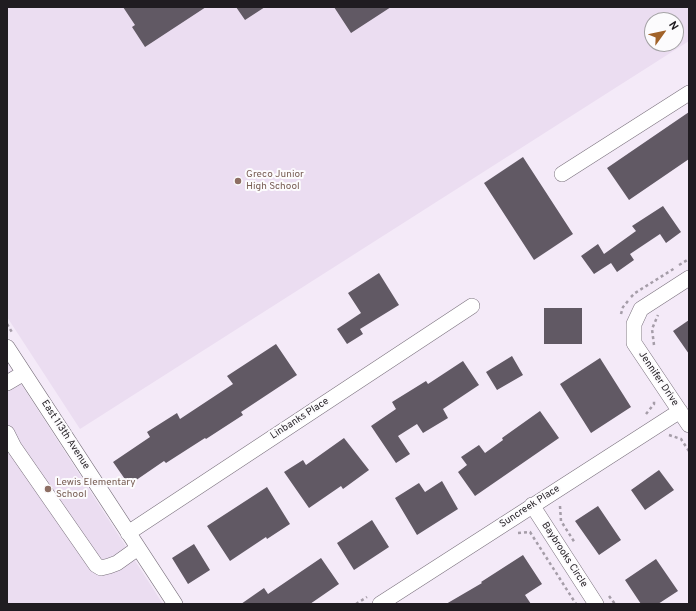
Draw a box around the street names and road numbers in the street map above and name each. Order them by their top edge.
street label: Jennifer Drive [635,349,681,409]
street label: Linbanks Place [268,396,332,442]
street label: East 113th Avenue [38,398,92,472]
street label: Suncreek Place [498,483,562,531]
street label: Baybrooks Circle [538,520,590,590]

